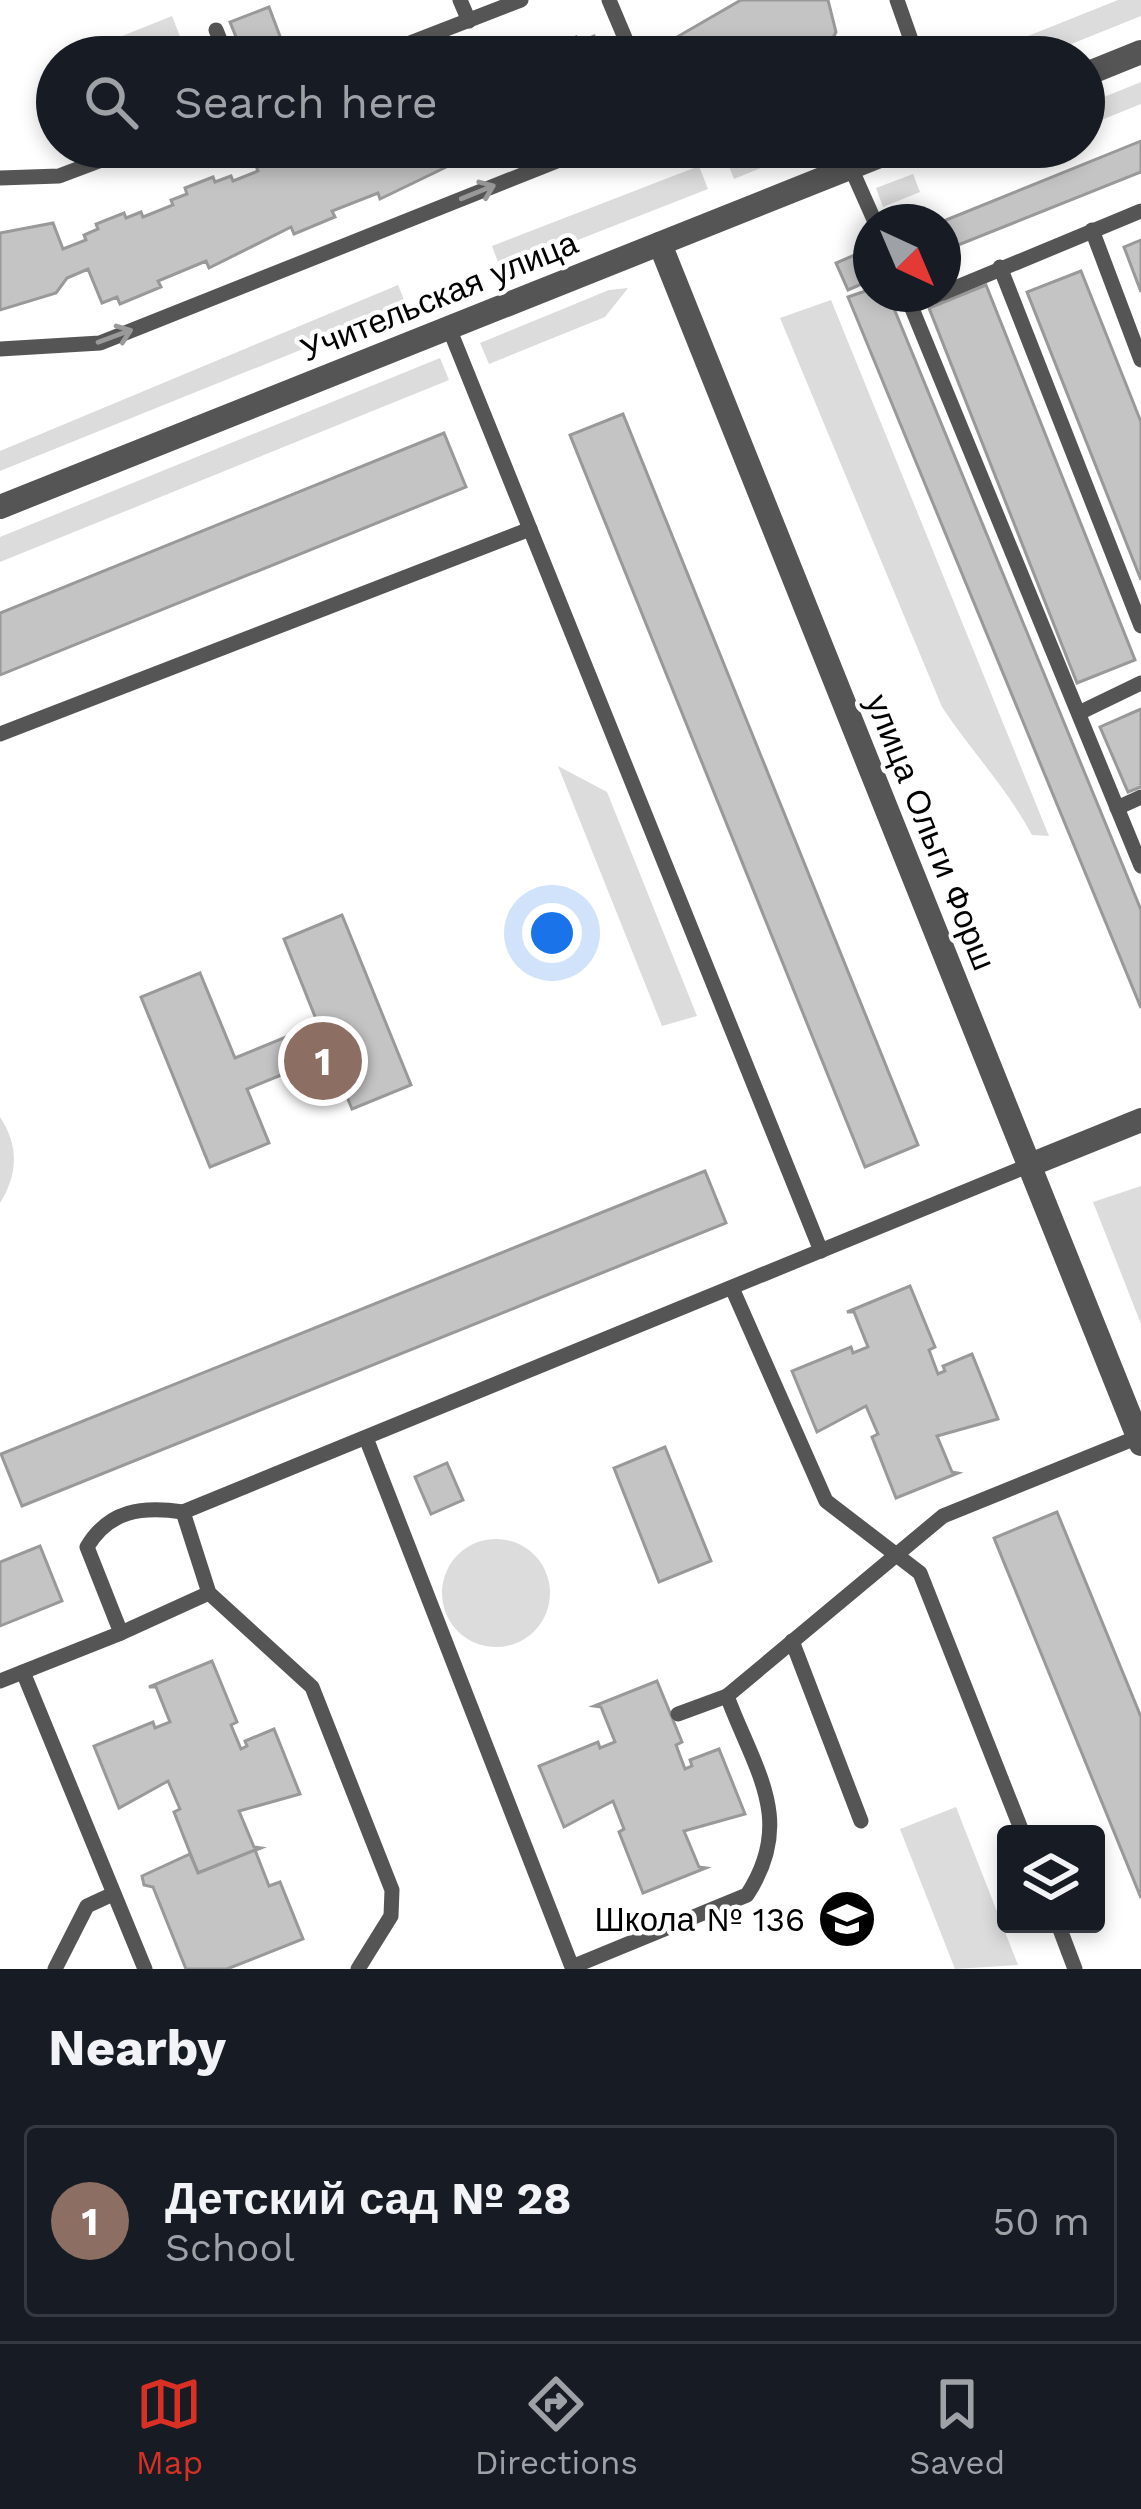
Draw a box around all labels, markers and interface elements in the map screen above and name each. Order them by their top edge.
search box [36,36,1105,168]
icon: search [78,69,144,135]
text: Search here [174,76,438,129]
one-way arrow [458,180,495,202]
north arrow [853,204,961,312]
street label: Учительская улица [295,222,584,369]
one-way arrow [96,324,133,345]
street label: улица Ольги Форш [858,689,1004,975]
your location [522,903,582,963]
pin: 1 [284,1016,362,1106]
map controls [997,1825,1105,1933]
button: layers [997,1825,1105,1933]
school or university icon: Школа № 136 [816,1888,878,1950]
place label: Школа № 136 [595,1900,805,1939]
text: Nearby [48,2018,226,2077]
text: Детский сад № 28 [165,2172,572,2225]
text: 1 [82,2199,98,2244]
text: 50 m [993,2199,1090,2244]
text: School [165,2225,295,2270]
tab: Map [136,2371,203,2482]
tab: Directions [475,2371,638,2482]
tab: Saved [909,2371,1005,2482]

